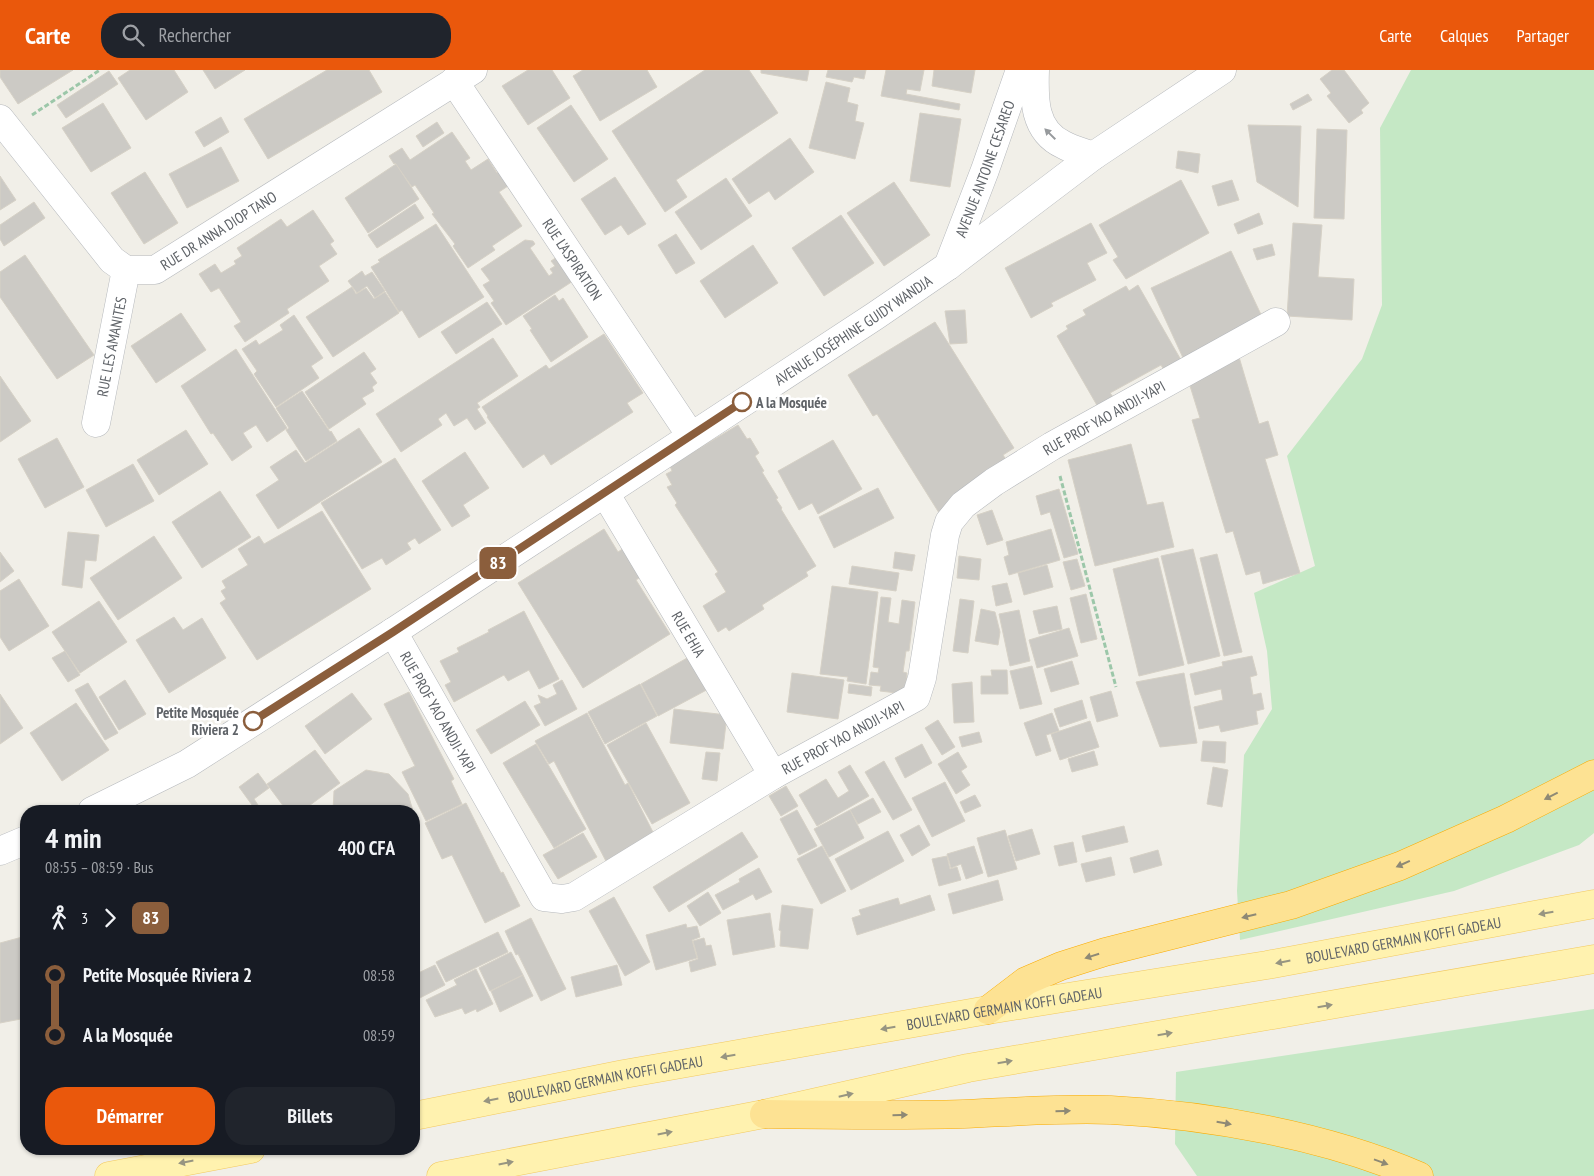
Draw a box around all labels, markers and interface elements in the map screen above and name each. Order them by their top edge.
search box [101,13,451,58]
text: Carte [25,20,71,51]
icon: search [119,21,147,49]
text: Rechercher [159,23,231,47]
text: Carte [1379,24,1412,47]
text: Calques [1440,24,1489,47]
text: Partager [1517,24,1569,47]
street label: AVENUE ANTOINE CESAREO [951,98,1018,240]
one-way arrow [1045,129,1057,141]
street label: RUE DR ANNA DIOP TANO [157,187,280,274]
street label: RUE L'ASPIRATION [539,215,607,303]
street label: AVENUE JOSÉPHINE GUIDY WANDJA [771,270,936,389]
street label: RUE LES AMANITES [92,295,130,398]
street label: RUE PROF YAO ANDJI-YAPI [1039,376,1168,459]
marker: A la Mosquée [732,392,752,412]
place label: A la Mosquée [755,393,827,412]
line badge: 83 [476,547,520,579]
text: 83 [489,551,507,574]
street label: RUE EHIA [668,608,710,661]
street label: RUE PROF YAO ANDJI-YAPI [396,648,481,776]
street label: RUE PROF YAO ANDJI-YAPI [778,696,907,778]
place label: Petite Mosquée Riviera 2 [156,703,239,739]
marker: Petite Mosquée Riviera 2 [243,711,263,731]
one-way arrow [1543,792,1558,800]
text: 4 min [45,819,102,856]
text: 400 CFA [338,836,395,860]
text: 08:55 – 08:59 · Bus [45,857,153,877]
one-way arrow [1396,860,1410,868]
icon: walk [45,904,73,932]
icon: forward [96,904,124,932]
text: 83 [142,906,159,929]
text: 3 [81,908,88,928]
one-way arrow [1538,909,1554,917]
one-way arrow [1242,912,1257,920]
street label: BOULEVARD GERMAIN KOFFI GADEAU [1304,912,1503,967]
one-way arrow [1084,953,1099,960]
one-way arrow [1275,958,1291,966]
text: Petite Mosquée Riviera 2 [83,963,252,987]
text: 08:58 [363,965,395,985]
street label: BOULEVARD GERMAIN KOFFI GADEAU [905,982,1103,1034]
one-way arrow [1317,1001,1333,1009]
text: A la Mosquée [83,1023,173,1047]
one-way arrow [880,1024,896,1032]
text: 08:59 [363,1025,395,1045]
one-way arrow [1157,1029,1173,1037]
street label: BOULEVARD GERMAIN KOFFI GADEAU [506,1051,704,1107]
one-way arrow [720,1052,736,1060]
one-way arrow [997,1057,1013,1065]
button: Démarrer [45,1087,215,1145]
button: Billets [225,1087,395,1145]
one-way arrow [838,1091,854,1099]
one-way arrow [482,1097,498,1105]
one-way arrow [1055,1107,1071,1115]
one-way arrow [892,1111,908,1119]
one-way arrow [1217,1119,1233,1127]
one-way arrow [658,1128,674,1136]
one-way arrow [178,1158,194,1166]
one-way arrow [498,1159,514,1167]
one-way arrow [1374,1159,1389,1166]

